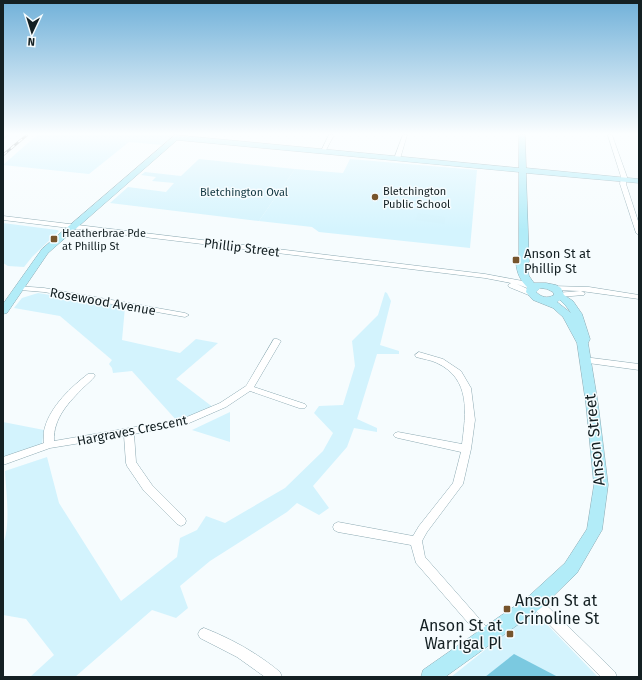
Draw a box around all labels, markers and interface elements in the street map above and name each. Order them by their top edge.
north arrow [12,12,52,52]
text: N [27,35,35,48]
place label: Bletchington Public School [383,185,450,211]
park label: Bletchington Oval [200,186,288,199]
marker: Bletchington Public School [370,192,380,202]
place label: Heatherbrae Pde at Phillip St [62,227,146,253]
marker: Heatherbrae Pde at Phillip St [49,234,59,244]
street label: Phillip Street [203,235,281,260]
place label: Anson St at Phillip St [524,246,591,276]
marker: Anson St at Phillip St [511,255,521,265]
street label: Rosewood Avenue [49,285,157,318]
street label: Anson Street [580,393,609,487]
street label: Hargraves Crescent [76,412,189,449]
place label: Anson St at Crinoline St [515,591,599,628]
marker: Anson St at Crinoline St [502,604,512,614]
place label: Anson St at Warrigal Pl [420,616,502,653]
marker: Anson St at Warrigal Pl [505,629,515,639]

